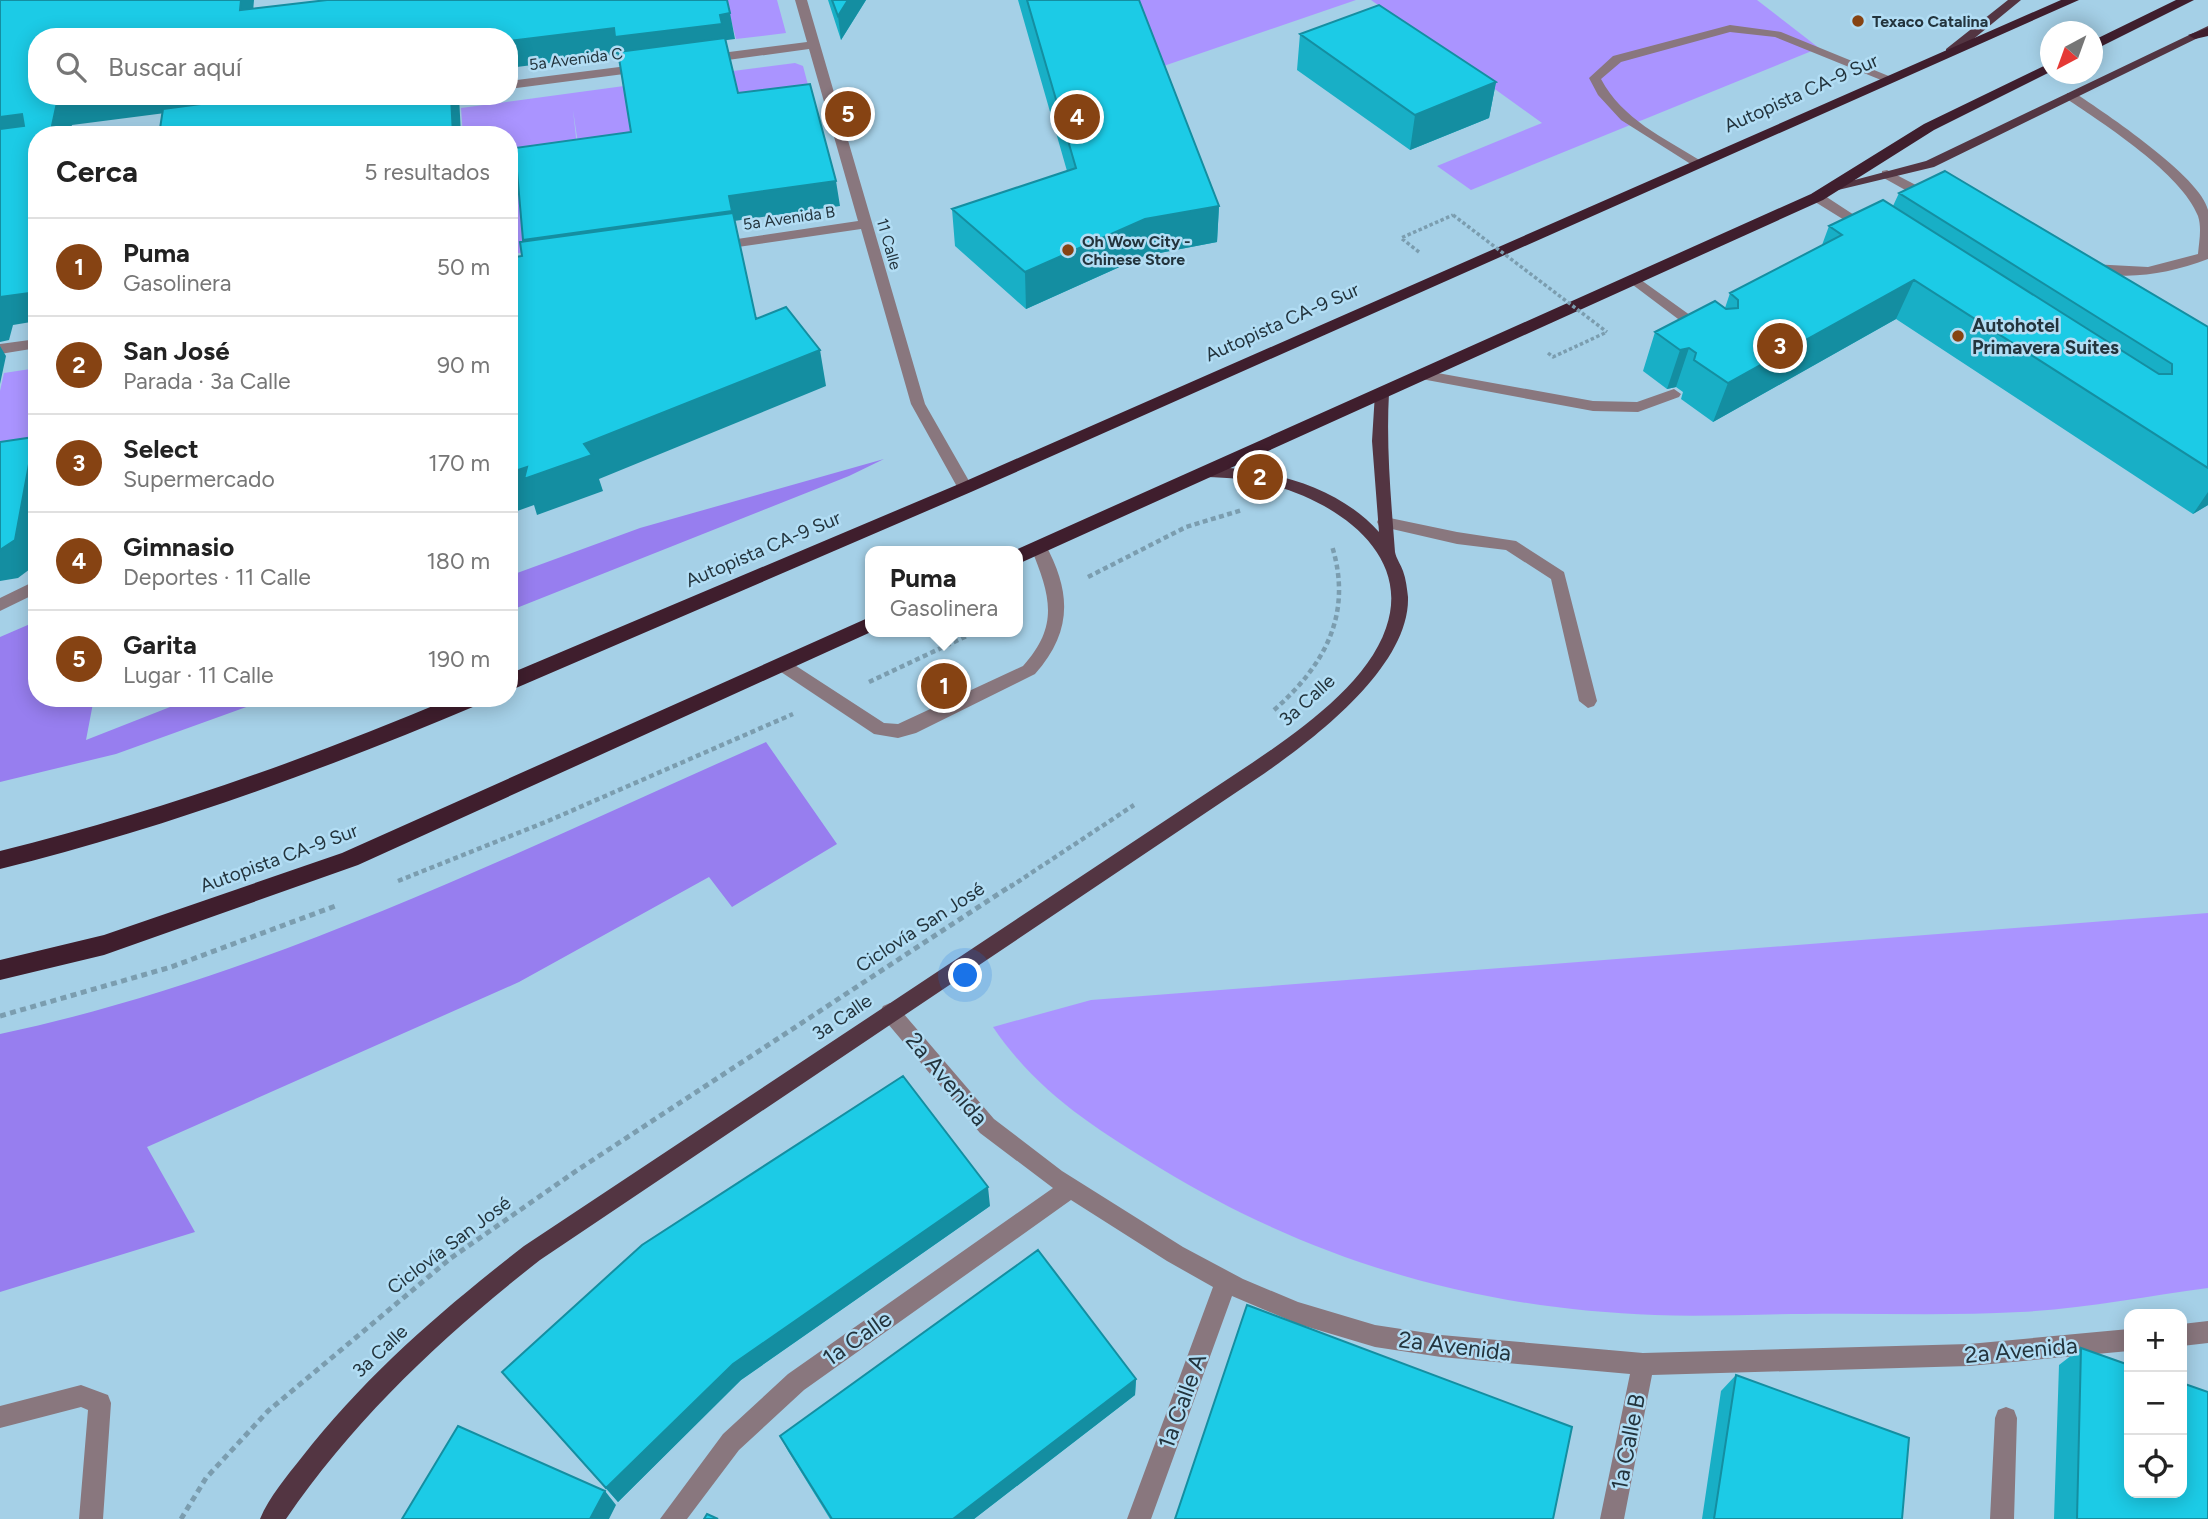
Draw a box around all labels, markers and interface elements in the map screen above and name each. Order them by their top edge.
place label: Texaco Catalina [1872,12,1988,31]
marker: Texaco Catalina [1850,13,1866,29]
north arrow [2040,21,2103,84]
search box [28,28,518,105]
street label: 5a Avenida C [528,44,624,74]
icon: search [52,48,90,86]
street label: Autopista CA-9 Sur [1720,48,1882,137]
text: Buscar aquí [108,51,242,83]
pin: 5 [825,88,871,140]
pin: 4 [1054,91,1100,143]
text: Cerca [56,153,138,190]
text: 5 resultados [364,158,490,186]
street label: 5a Avenida B [742,202,836,234]
street label: 11 Calle [873,216,905,272]
place label: Oh Wow City - Chinese Store [1082,232,1191,269]
text: Puma [123,237,190,269]
marker: Oh Wow City - Chinese Store [1060,242,1076,258]
text: 1 [74,253,84,281]
text: 50 m [437,253,490,281]
text: Gasolinera [123,269,232,297]
street label: Autopista CA-9 Sur [1201,277,1363,366]
place label: Autohotel Primavera Suites [1972,314,2119,359]
pin: 3 [1757,320,1803,372]
marker: Autohotel Primavera Suites [1950,328,1966,344]
text: San José [123,335,230,367]
text: 2 [72,351,86,379]
text: 90 m [437,351,490,379]
text: Parada · 3a Calle [123,367,291,395]
text: Select [123,433,199,465]
text: 3 [73,449,85,477]
text: 170 m [428,449,490,477]
pin: 2 [1237,451,1283,503]
text: Supermercado [123,465,275,493]
street label: Autopista CA-9 Sur [682,506,845,592]
text: Gimnasio [123,531,234,563]
popup [865,546,1023,637]
text: 4 [72,547,86,575]
text: 180 m [426,547,490,575]
text: Puma [890,562,957,594]
text: Deportes · 11 Calle [123,563,311,591]
text: Gasolinera [890,594,998,622]
text: Garita [123,629,197,661]
text: 5 [72,645,86,673]
text: 190 m [427,645,490,673]
pin: 1 [921,660,967,712]
text: Lugar · 11 Calle [123,661,274,689]
street label: 3a Calle [1274,669,1340,731]
street label: Autopista CA-9 Sur [197,819,362,897]
street label: Ciclovía San José [851,877,989,977]
your location [948,958,982,992]
street label: 3a Calle [808,989,876,1045]
street label: 2a Avenida [900,1027,994,1131]
street label: Ciclovía San José [383,1191,515,1299]
street label: 1a Calle [817,1304,897,1372]
map controls [2124,1309,2187,1498]
button: + [2124,1309,2187,1372]
street label: 3a Calle [348,1320,412,1382]
street label: 2a Avenida [1397,1325,1513,1367]
street label: 2a Avenida [1963,1331,2079,1369]
street label: 1a Calle A [1152,1349,1212,1452]
button: − [2124,1372,2187,1435]
street label: 1a Calle B [1605,1391,1651,1493]
button: locate [2124,1435,2187,1498]

